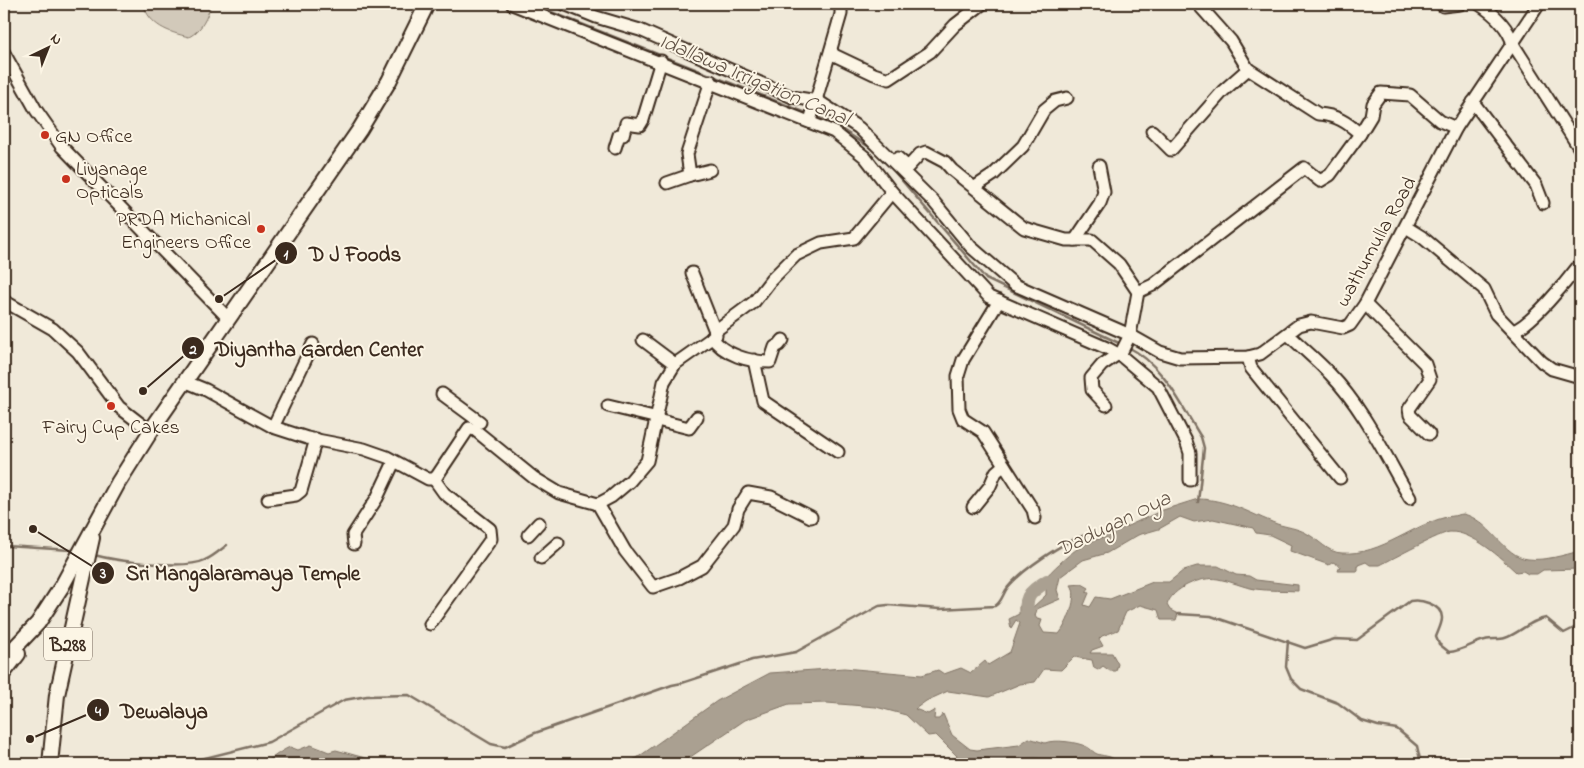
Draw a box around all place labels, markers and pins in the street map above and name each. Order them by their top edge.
place label: GN Office [55,123,132,152]
marker: GN Office [39,129,51,141]
place label: Liyanage Opticals [76,156,148,208]
marker: Liyanage Opticals [60,173,72,185]
place label: PRDA Michanical Engineers Office [116,206,251,259]
marker: PRDA Michanical Engineers Office [255,223,267,235]
callout: D J Foods [274,235,411,271]
callout: Diyantha Garden Center [180,330,434,366]
marker: Fairy Cup Cakes [105,400,117,412]
place label: Fairy Cup Cakes [41,414,180,443]
callout: Sri Mangalaramaya Temple [91,555,370,591]
callout: Dewalaya [85,692,218,728]

